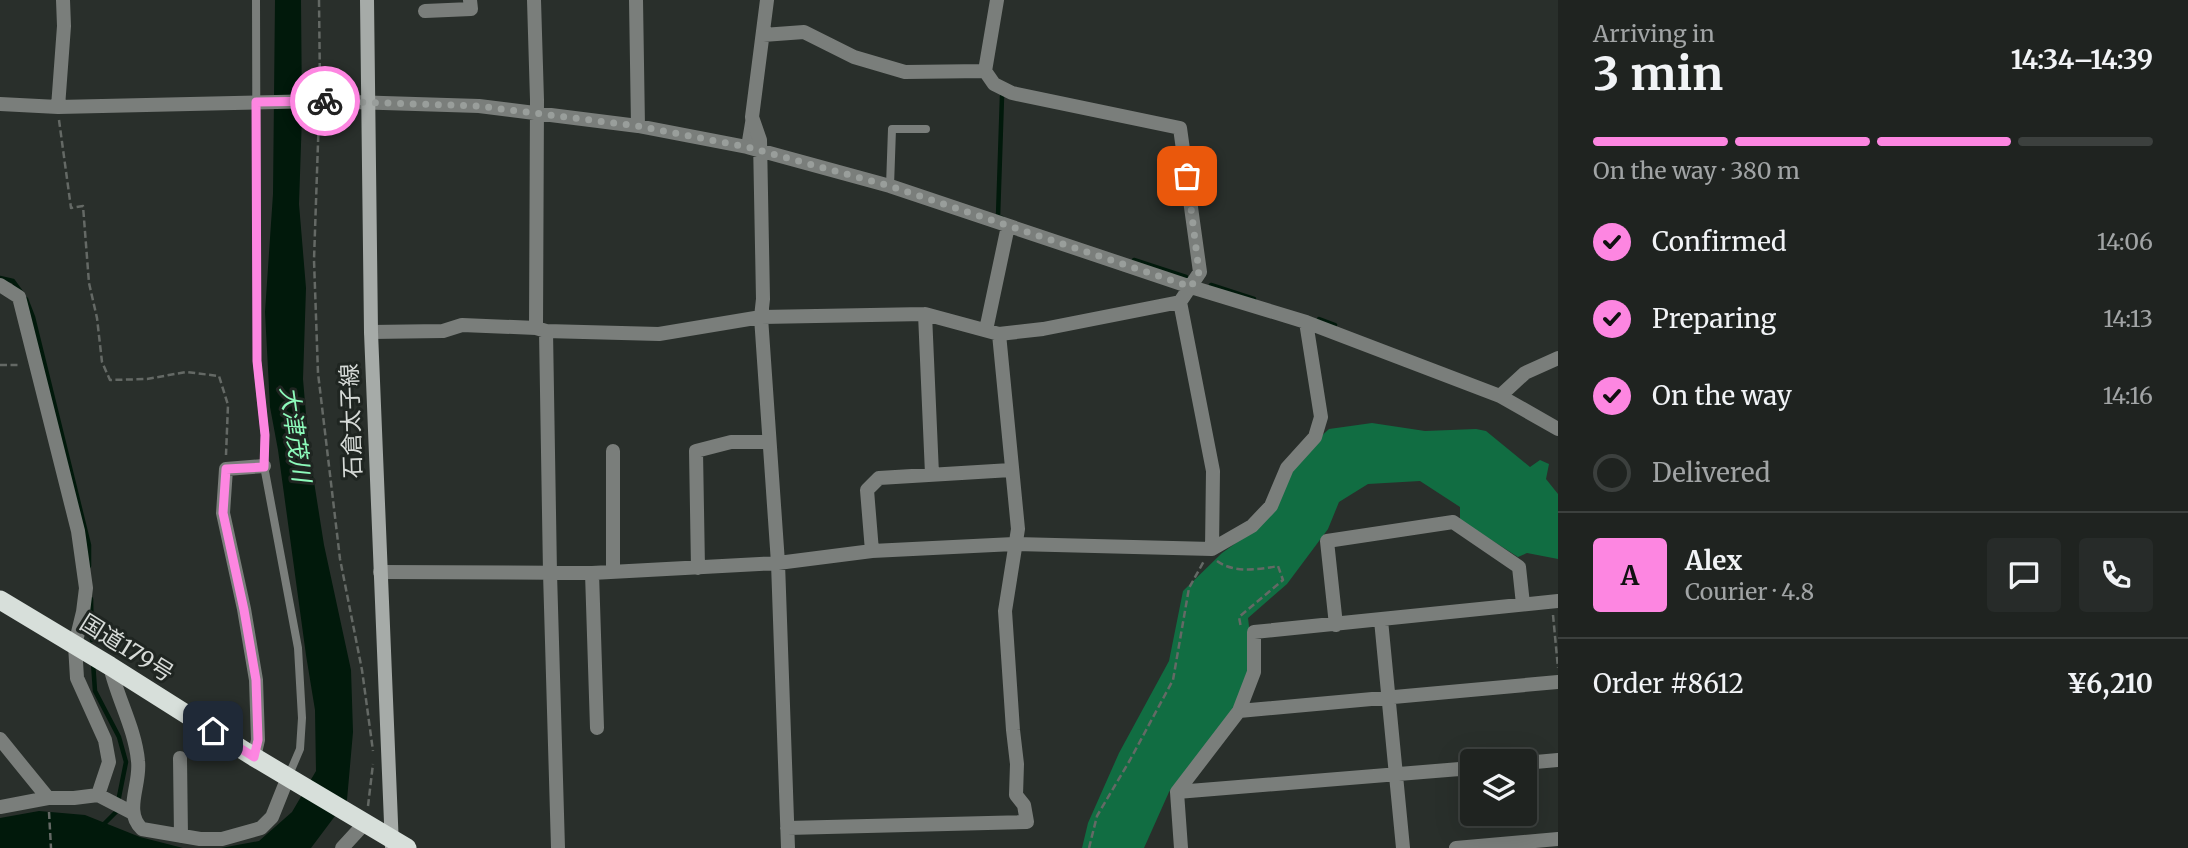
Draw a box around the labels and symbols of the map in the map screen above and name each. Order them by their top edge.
courier [290,66,360,136]
pin [1157,146,1217,206]
street label: 石倉太子線 [334,363,367,479]
water label: 大津茂川 [273,384,318,487]
street label: 国道179号 [75,608,179,688]
pin [183,701,243,761]

